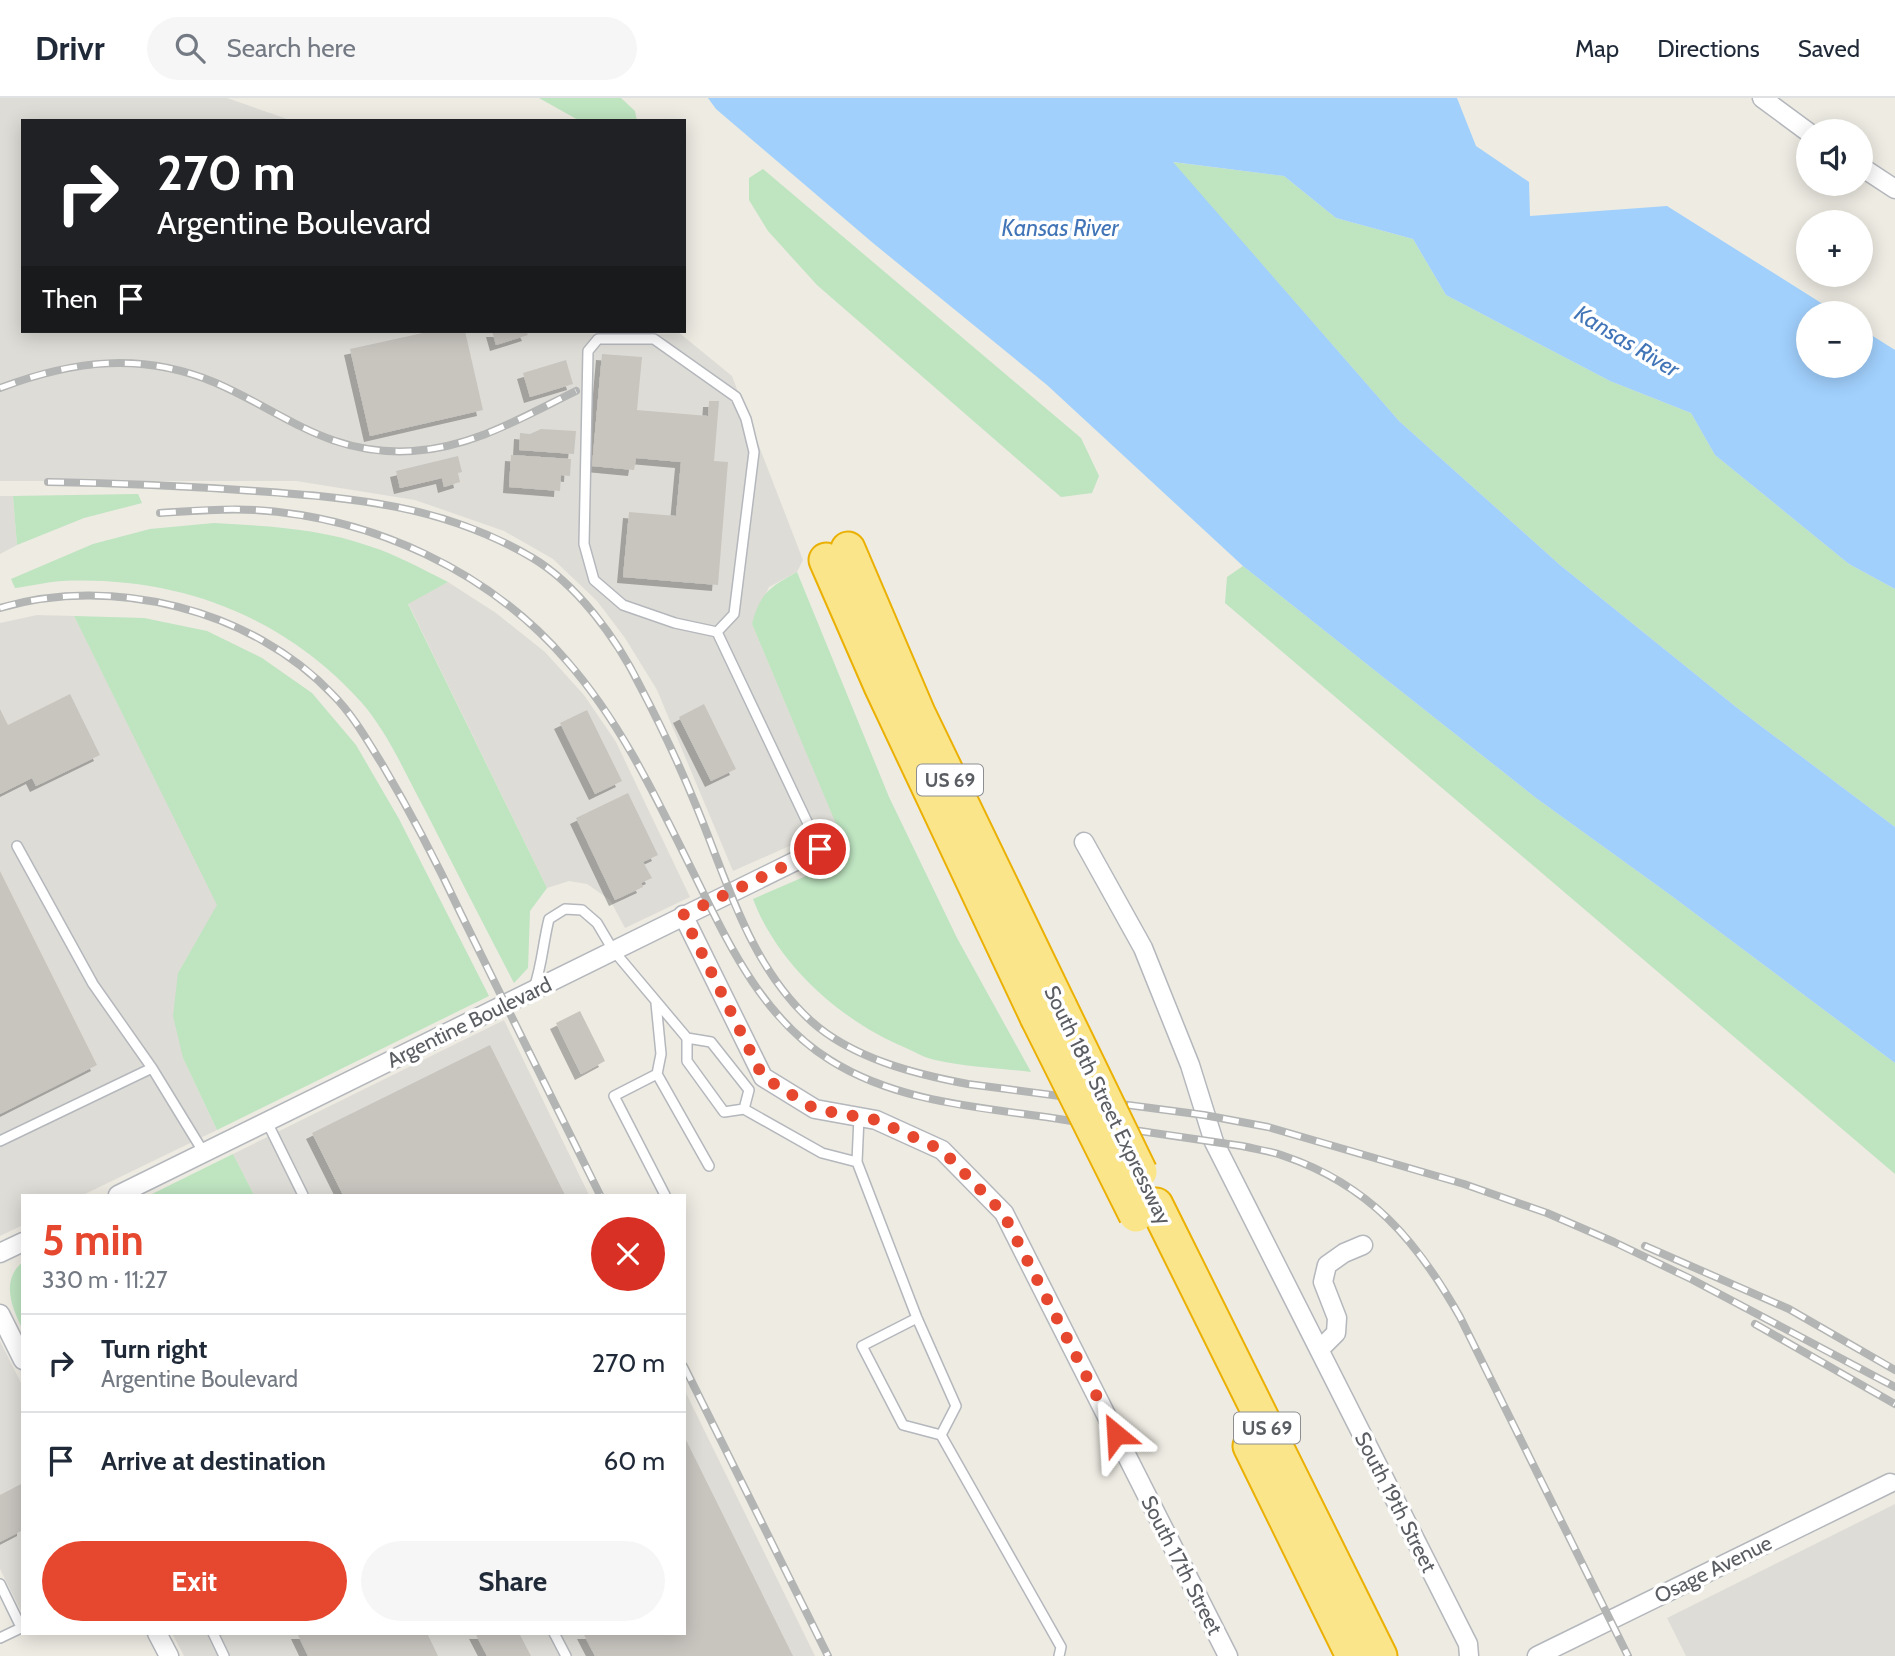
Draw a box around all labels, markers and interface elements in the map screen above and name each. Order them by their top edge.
search box [147,17,637,80]
text: Drivr [35,28,105,68]
icon: search [171,29,209,67]
text: Search here [227,32,356,64]
text: Map [1575,34,1619,63]
text: Directions [1657,34,1760,63]
text: Saved [1798,34,1860,63]
map controls [1796,119,1873,378]
button: sound [1796,119,1873,196]
text: 270 m [157,143,296,202]
icon: right [42,147,133,238]
text: Argentine Boulevard [157,203,431,242]
button: + [1796,210,1873,287]
water label: Kansas River [1001,214,1119,242]
icon: arrive [112,280,150,318]
text: Then [42,283,98,315]
water label: Kansas River [1570,299,1685,384]
button: − [1796,301,1873,378]
road number: US 69 [917,764,983,796]
pin [790,819,850,879]
icon: arrive [801,830,839,868]
street label: Argentine Boulevard [383,971,555,1073]
street label: South 18th Street Expressway [1039,981,1177,1229]
text: 5 min [42,1214,144,1266]
button: close [591,1217,665,1291]
text: 330 m · 11:27 [42,1266,168,1294]
text: Turn right [101,1333,207,1365]
icon: right [42,1344,80,1382]
text: 270 m [592,1347,665,1379]
text: Argentine Boulevard [101,1365,298,1393]
position arrow [1079,1397,1153,1471]
road number: US 69 [1234,1412,1300,1444]
street label: South 19th Street [1350,1428,1442,1576]
icon: arrive [42,1442,80,1480]
text: Arrive at destination [101,1445,326,1477]
text: 60 m [603,1445,665,1477]
street label: South 17th Street [1136,1491,1228,1639]
street label: Osage Avenue [1650,1530,1776,1608]
button: Exit [42,1541,347,1621]
button: Share [361,1541,665,1621]

